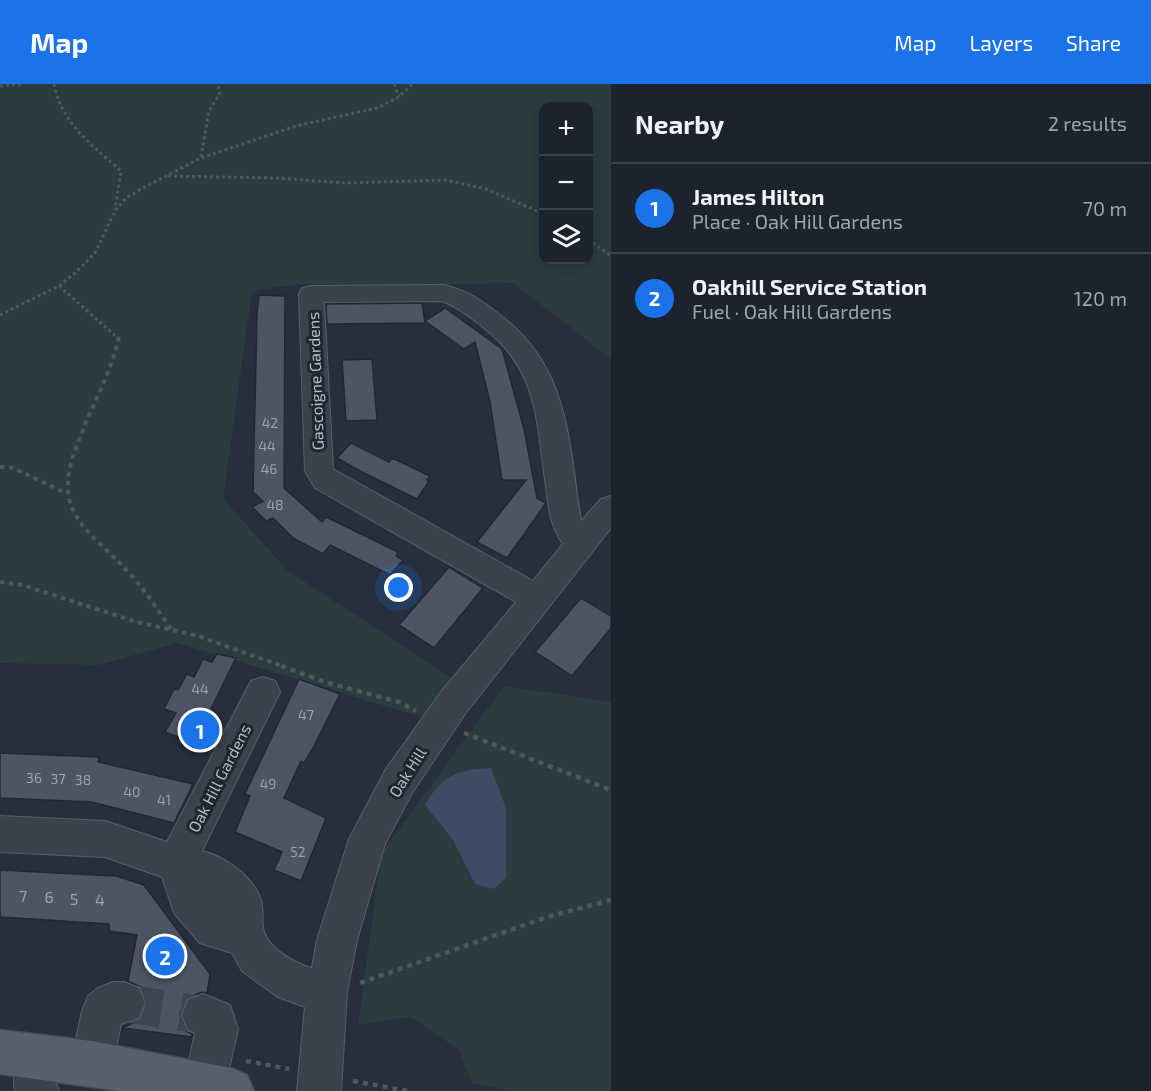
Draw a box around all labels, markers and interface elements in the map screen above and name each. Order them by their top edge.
text: Map [30,25,88,59]
text: Map [894,30,936,55]
text: Layers [969,30,1033,55]
text: Share [1066,30,1121,55]
map controls [539,102,593,264]
button: + [539,102,593,156]
text: Nearby [635,108,724,139]
text: 2 results [1048,111,1127,135]
button: − [539,156,593,210]
text: James Hilton [692,183,824,209]
text: 1 [650,196,659,220]
text: 70 m [1083,196,1127,220]
text: Place · Oak Hill Gardens [692,209,903,233]
button: layers [539,210,593,264]
text: Oakhill Service Station [692,273,927,299]
text: 2 [649,286,660,310]
text: 120 m [1074,286,1127,310]
text: Fuel · Oak Hill Gardens [692,299,892,323]
street label: Gascoigne Gardens [303,312,327,450]
house number: 42 [262,414,278,431]
house number: 44 [258,437,276,454]
house number: 46 [261,460,277,477]
house number: 48 [266,496,284,513]
your location [384,573,413,602]
house number: 44 [191,680,209,697]
house number: 47 [298,706,314,723]
pin: 1 [180,708,220,752]
street label: Oak Hill Gardens [184,721,254,835]
street label: Oak Hill [384,743,430,800]
house number: 36 [26,769,42,786]
house number: 37 [51,770,65,787]
house number: 38 [75,771,91,788]
house number: 49 [260,775,276,792]
house number: 40 [123,783,141,800]
house number: 41 [157,791,171,808]
house number: 52 [290,843,306,860]
house number: 7 [19,886,27,905]
house number: 6 [44,887,54,906]
house number: 5 [70,889,78,908]
house number: 4 [95,890,105,909]
pin: 2 [146,934,184,978]

